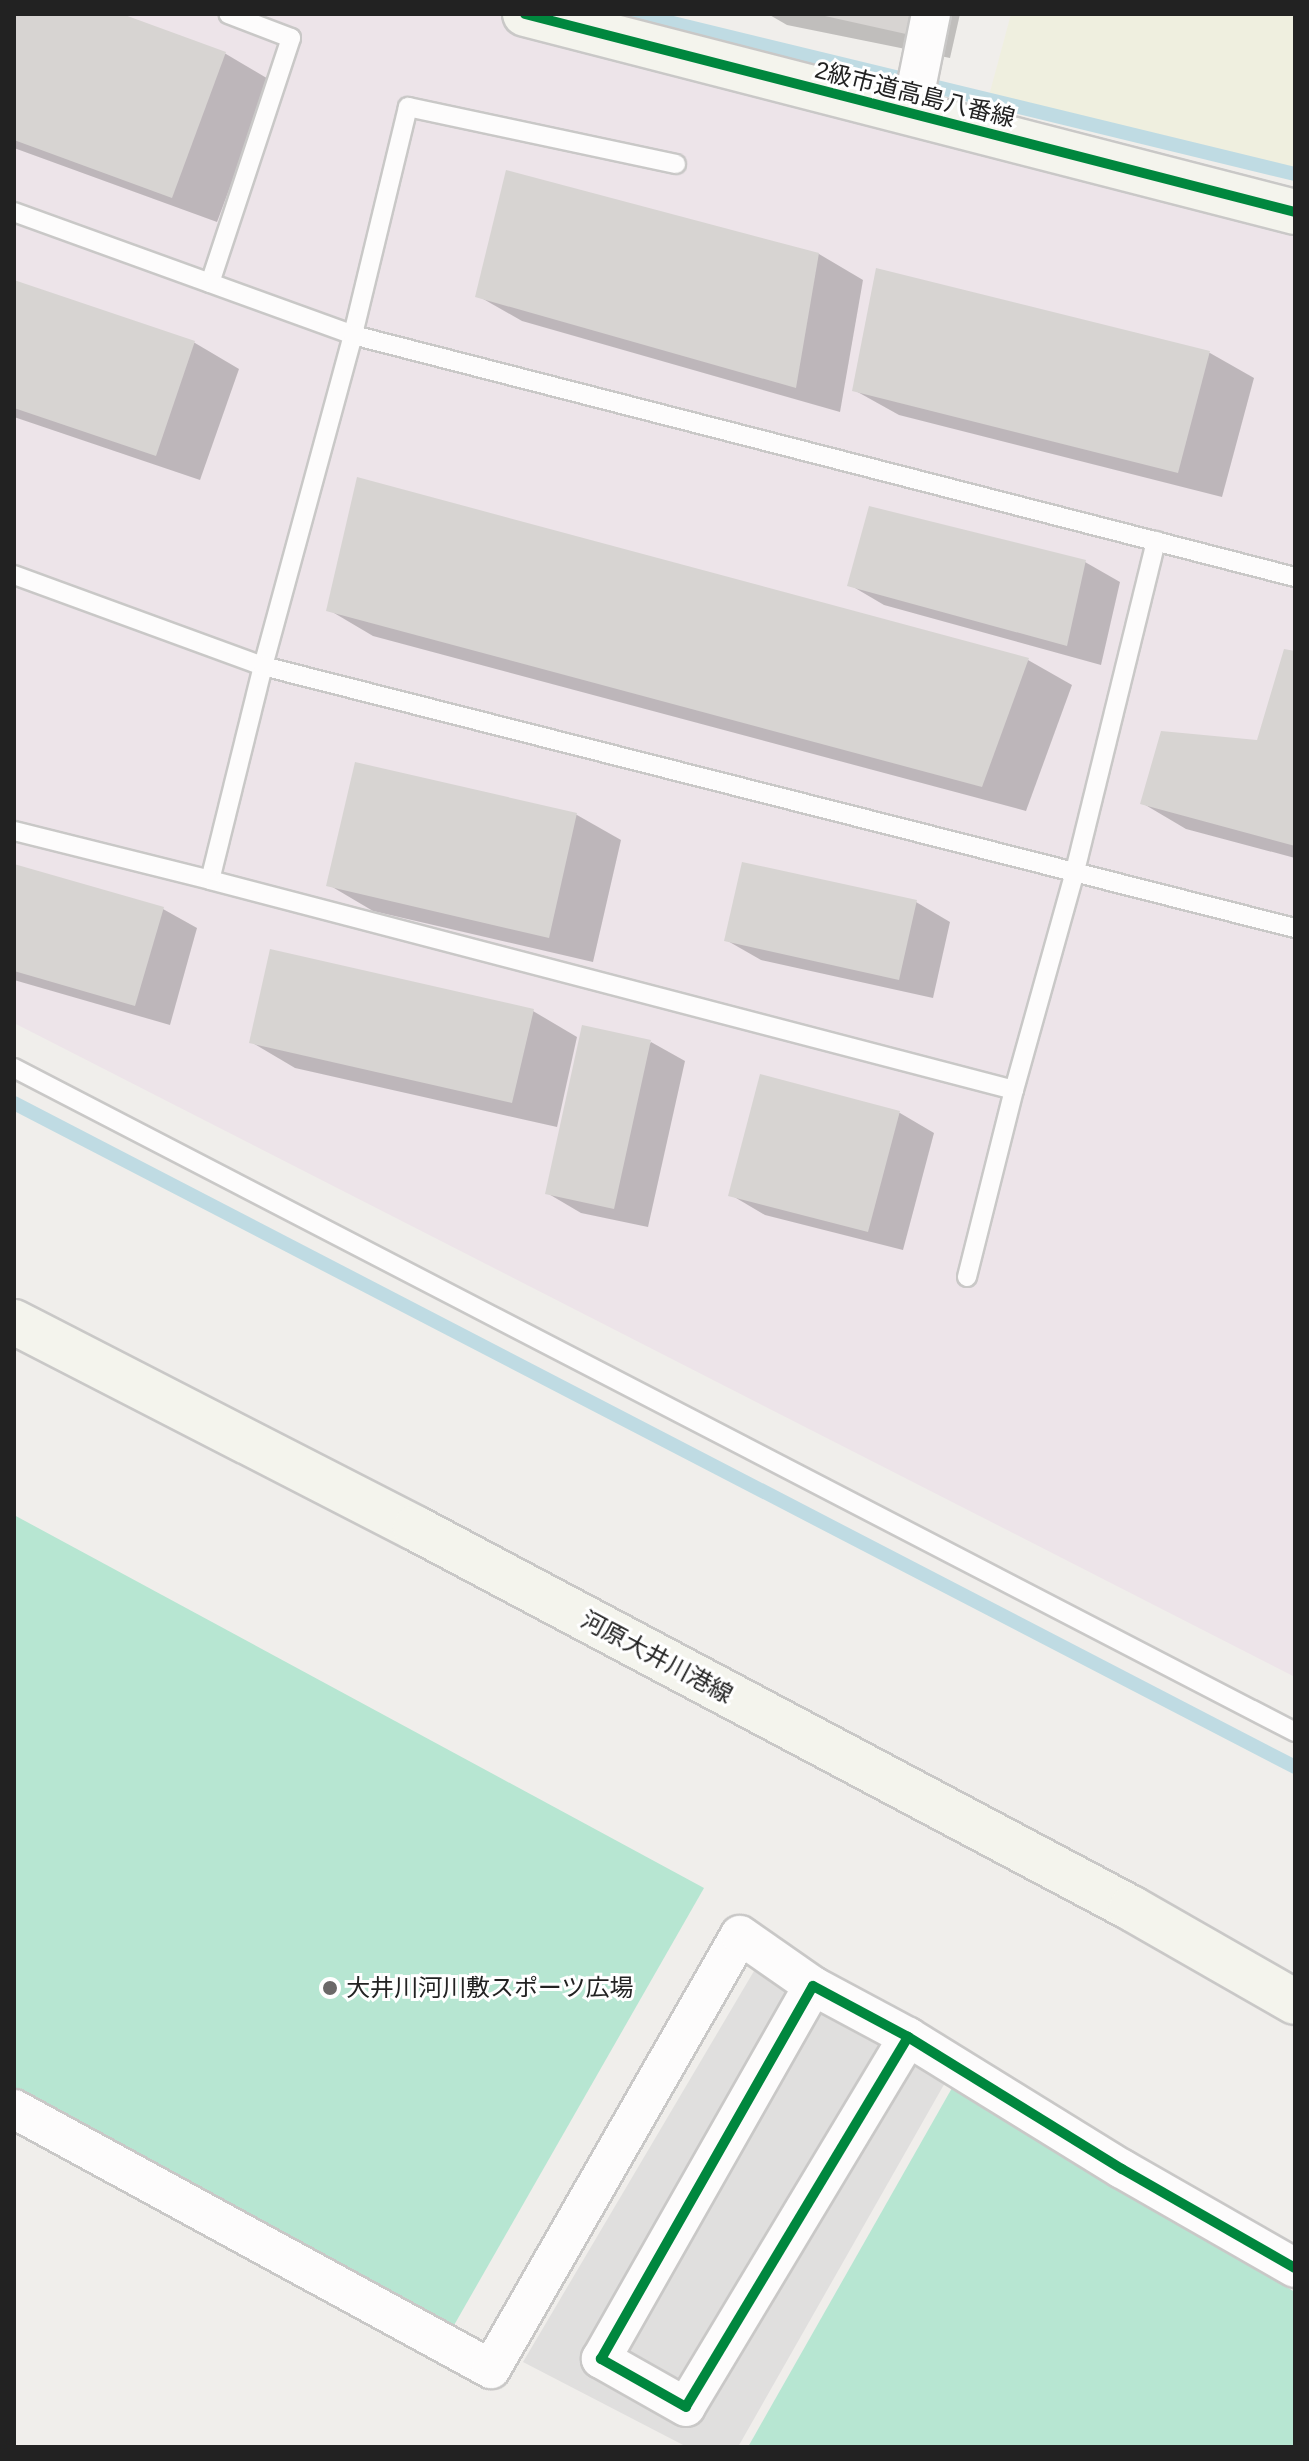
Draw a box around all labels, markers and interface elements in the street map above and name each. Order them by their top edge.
street label: 2級市道高島八番線 [812,55,1018,133]
street label: 河原大井川港線 [576,1605,738,1709]
place label: 大井川河川敷スポーツ広場 [346,1974,634,2002]
marker: 大井川河川敷スポーツ広場 [321,1979,339,1997]

